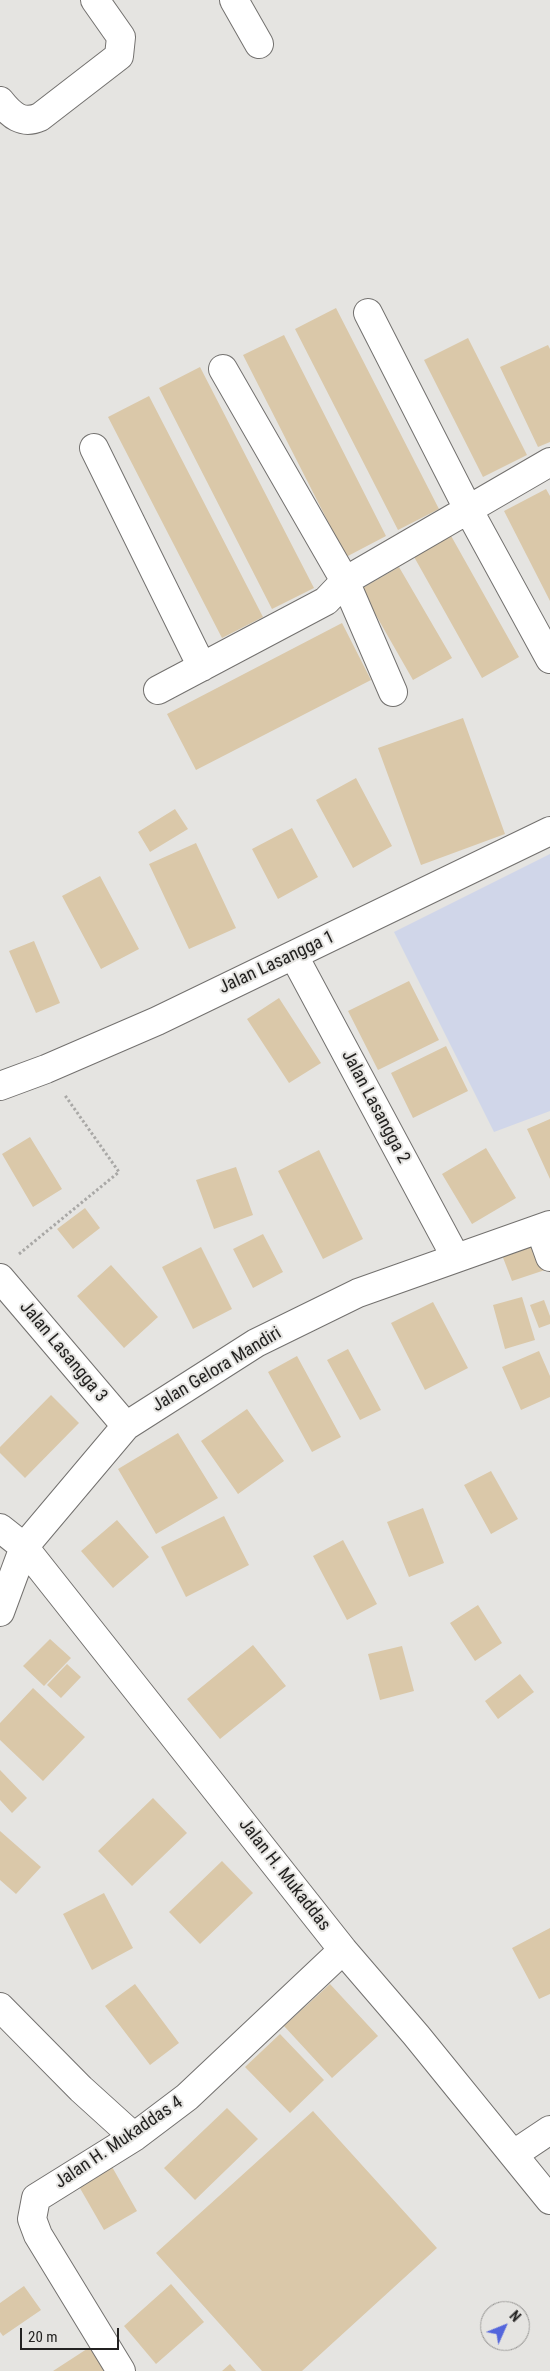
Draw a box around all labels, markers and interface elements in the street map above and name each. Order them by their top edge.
street label: Jalan Lasangga 1 [216,927,338,999]
street label: Jalan Lasangga 2 [336,1047,414,1167]
street label: Jalan Lasangga 3 [15,1297,111,1407]
street label: Jalan Gelora Mandiri [149,1323,285,1417]
street label: Jalan H. Mukaddas [233,1814,335,1936]
street label: Jalan H. Mukaddas 4 [51,2092,187,2194]
north arrow [480,2301,530,2351]
text: N [506,2308,524,2325]
scale bar [22,2318,121,2350]
text: 20 m [28,2328,58,2346]

